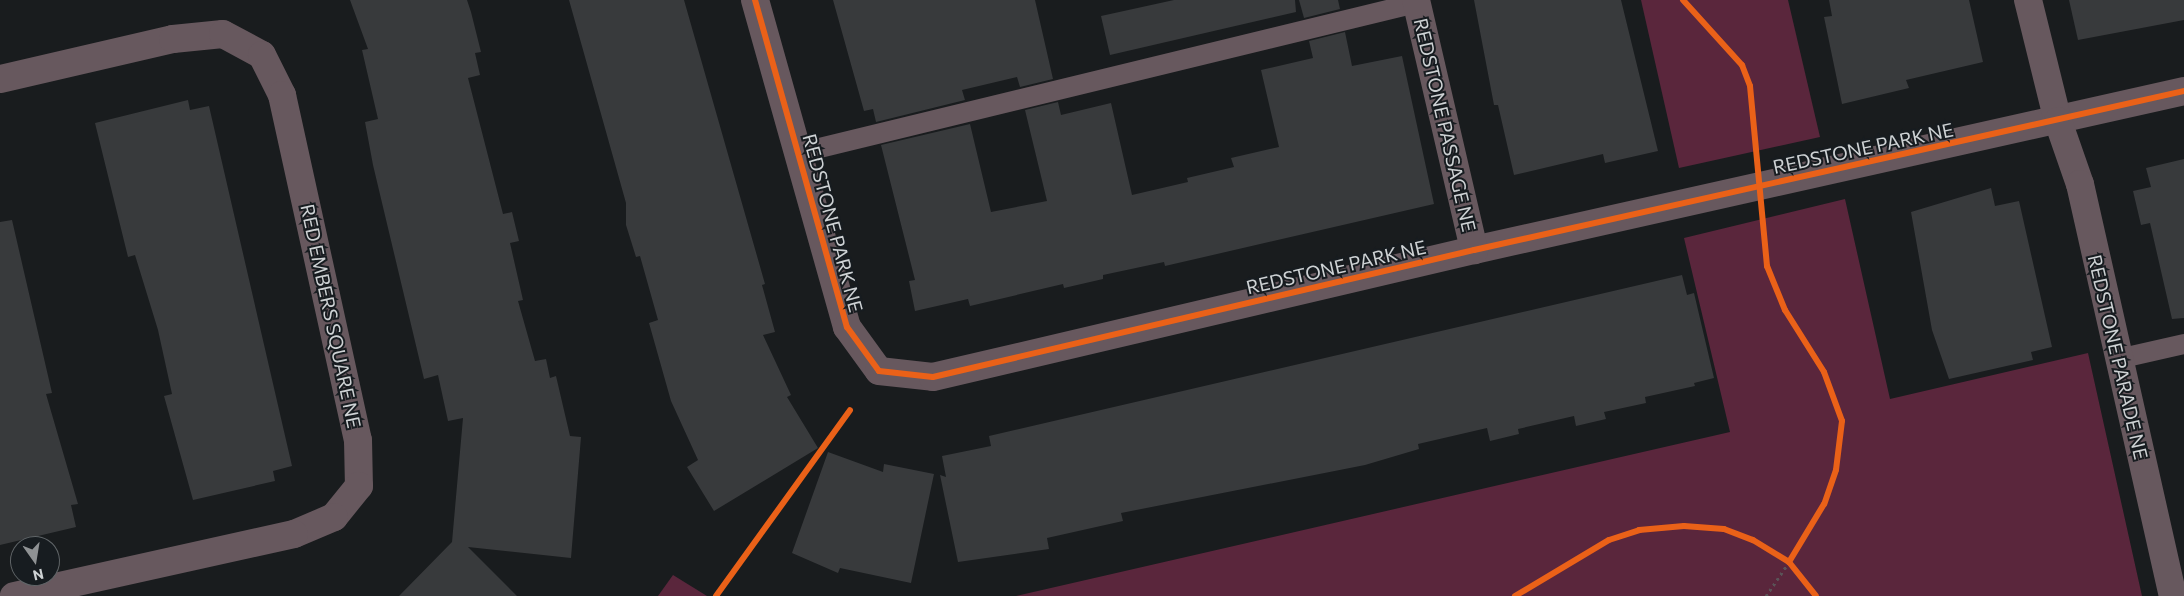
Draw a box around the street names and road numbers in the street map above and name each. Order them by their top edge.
street label: REDSTONE PASSAGE NE [1409,16,1481,234]
street label: REDSTONE PARK NE [1771,118,1955,178]
street label: REDSTONE PARK NE [798,131,868,315]
street label: RED EMBERS SQUARE NE [296,202,366,430]
street label: REDSTONE PARK NE [1244,235,1428,299]
street label: REDSTONE PARADE NE [2083,252,2153,462]

